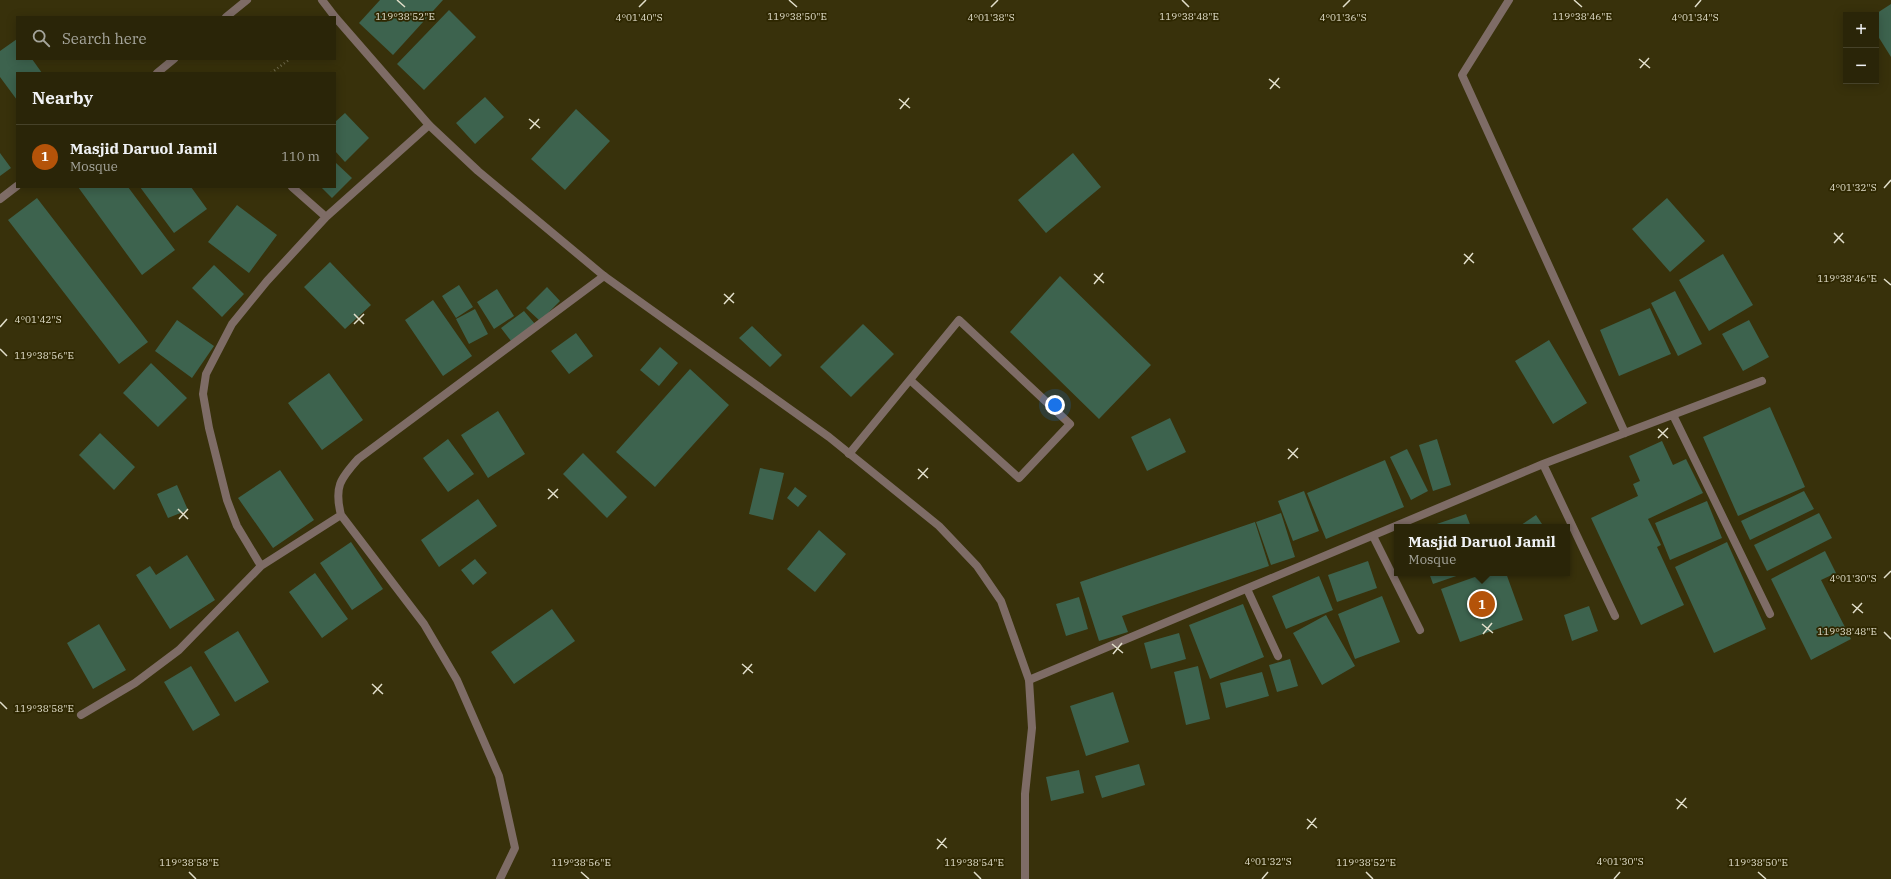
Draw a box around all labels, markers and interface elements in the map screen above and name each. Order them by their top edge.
text: 119°38'52"E [375,10,435,23]
text: 119°38'50"E [767,10,827,23]
text: 119°38'48"E [1159,10,1219,23]
text: 119°38'46"E [1552,10,1612,23]
text: 4°01'40"S [615,11,663,24]
text: 4°01'38"S [967,11,1015,24]
text: 4°01'36"S [1319,11,1367,24]
text: 4°01'34"S [1671,11,1719,24]
map controls [1843,12,1879,84]
button: + [1843,12,1879,48]
search box [16,16,336,60]
icon: search [30,27,52,49]
text: Search here [62,29,147,48]
button: − [1843,48,1879,84]
text: Nearby [32,87,93,109]
text: Masjid Daruol Jamil [70,139,217,158]
text: 1 [41,148,49,165]
text: 110 m [281,148,320,165]
text: Mosque [70,158,118,175]
text: 4°01'32"S [1829,181,1877,194]
text: 119°38'46"E [1817,272,1877,285]
text: 4°01'42"S [14,313,62,326]
text: 119°38'56"E [14,349,74,362]
your location [1045,395,1065,415]
popup [1394,524,1570,576]
text: Masjid Daruol Jamil [1408,532,1556,551]
text: Mosque [1408,551,1456,568]
text: 4°01'30"S [1829,572,1877,585]
pin: 1 [1469,589,1495,619]
text: 119°38'48"E [1817,625,1877,638]
text: 119°38'58"E [14,702,74,715]
text: 4°01'32"S [1244,855,1292,868]
text: 4°01'30"S [1596,855,1644,868]
text: 119°38'58"E [159,856,219,869]
text: 119°38'56"E [551,856,611,869]
text: 119°38'54"E [944,856,1004,869]
text: 119°38'52"E [1336,856,1396,869]
text: 119°38'50"E [1728,856,1788,869]

